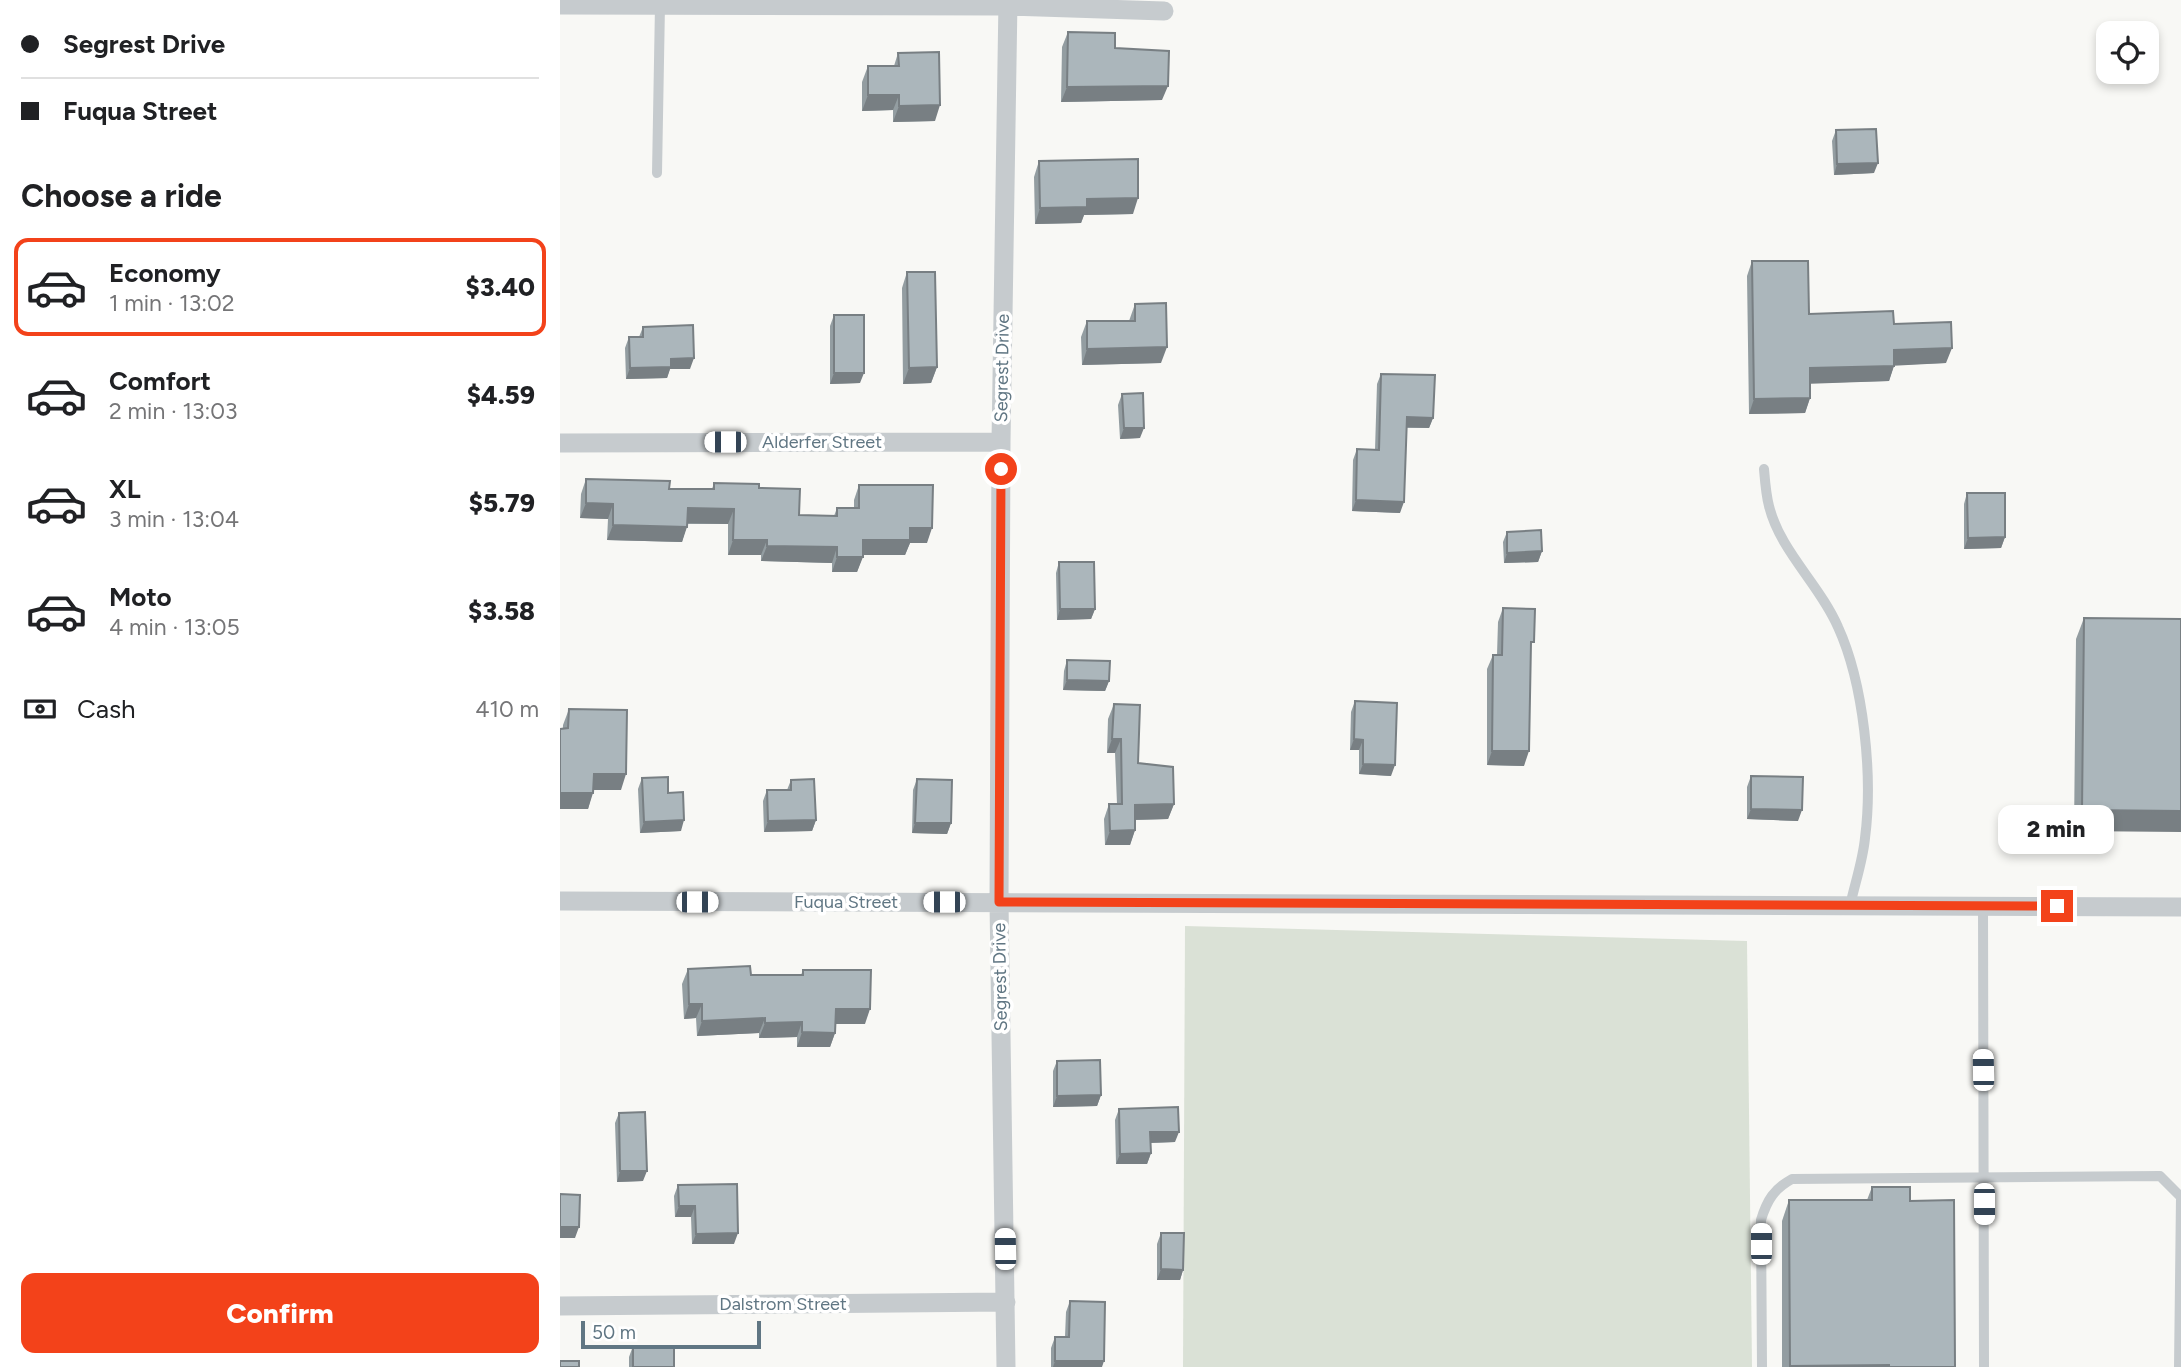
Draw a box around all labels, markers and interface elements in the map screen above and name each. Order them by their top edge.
map controls [2096,21,2159,84]
button: locate [2096,21,2159,84]
text: Segrest Drive [63,28,225,60]
text: Fuqua Street [63,95,217,127]
text: Choose a ride [21,177,222,215]
icon: car [25,256,88,319]
text: Economy [109,257,221,289]
text: $3.40 [466,271,535,303]
text: 1 min · 13:02 [109,289,235,317]
street label: Segrest Drive [990,313,1014,422]
icon: car [25,364,88,427]
text: Comfort [109,365,211,397]
text: $4.59 [467,379,535,411]
text: 2 min · 13:03 [109,397,238,425]
street label: Alderfer Street [762,431,882,453]
car [705,432,747,453]
route start [985,453,1017,485]
icon: car [25,472,88,535]
text: XL [109,473,141,505]
text: $5.79 [469,487,535,519]
text: 3 min · 13:04 [109,505,239,533]
icon: car [25,580,88,643]
text: Moto [109,581,172,613]
text: $3.58 [468,595,535,627]
text: 4 min · 13:05 [109,613,240,641]
icon: cash [21,690,59,728]
text: Cash [77,693,136,725]
text: 410 m [475,695,539,723]
callout: 2 min [1999,804,2115,853]
text: 2 min [2027,815,2085,843]
route end [2041,890,2073,922]
street label: Fuqua Street [794,891,898,913]
car [677,892,719,913]
car [924,892,966,913]
street label: Segrest Drive [988,922,1012,1031]
car [1973,1049,1994,1091]
car [1974,1183,1995,1225]
car [1751,1223,1772,1265]
car [995,1228,1016,1270]
button: Confirm [21,1273,539,1353]
street label: Dalstrom Street [719,1293,847,1315]
scale bar [581,1318,761,1350]
text: 50 m [592,1321,636,1344]

